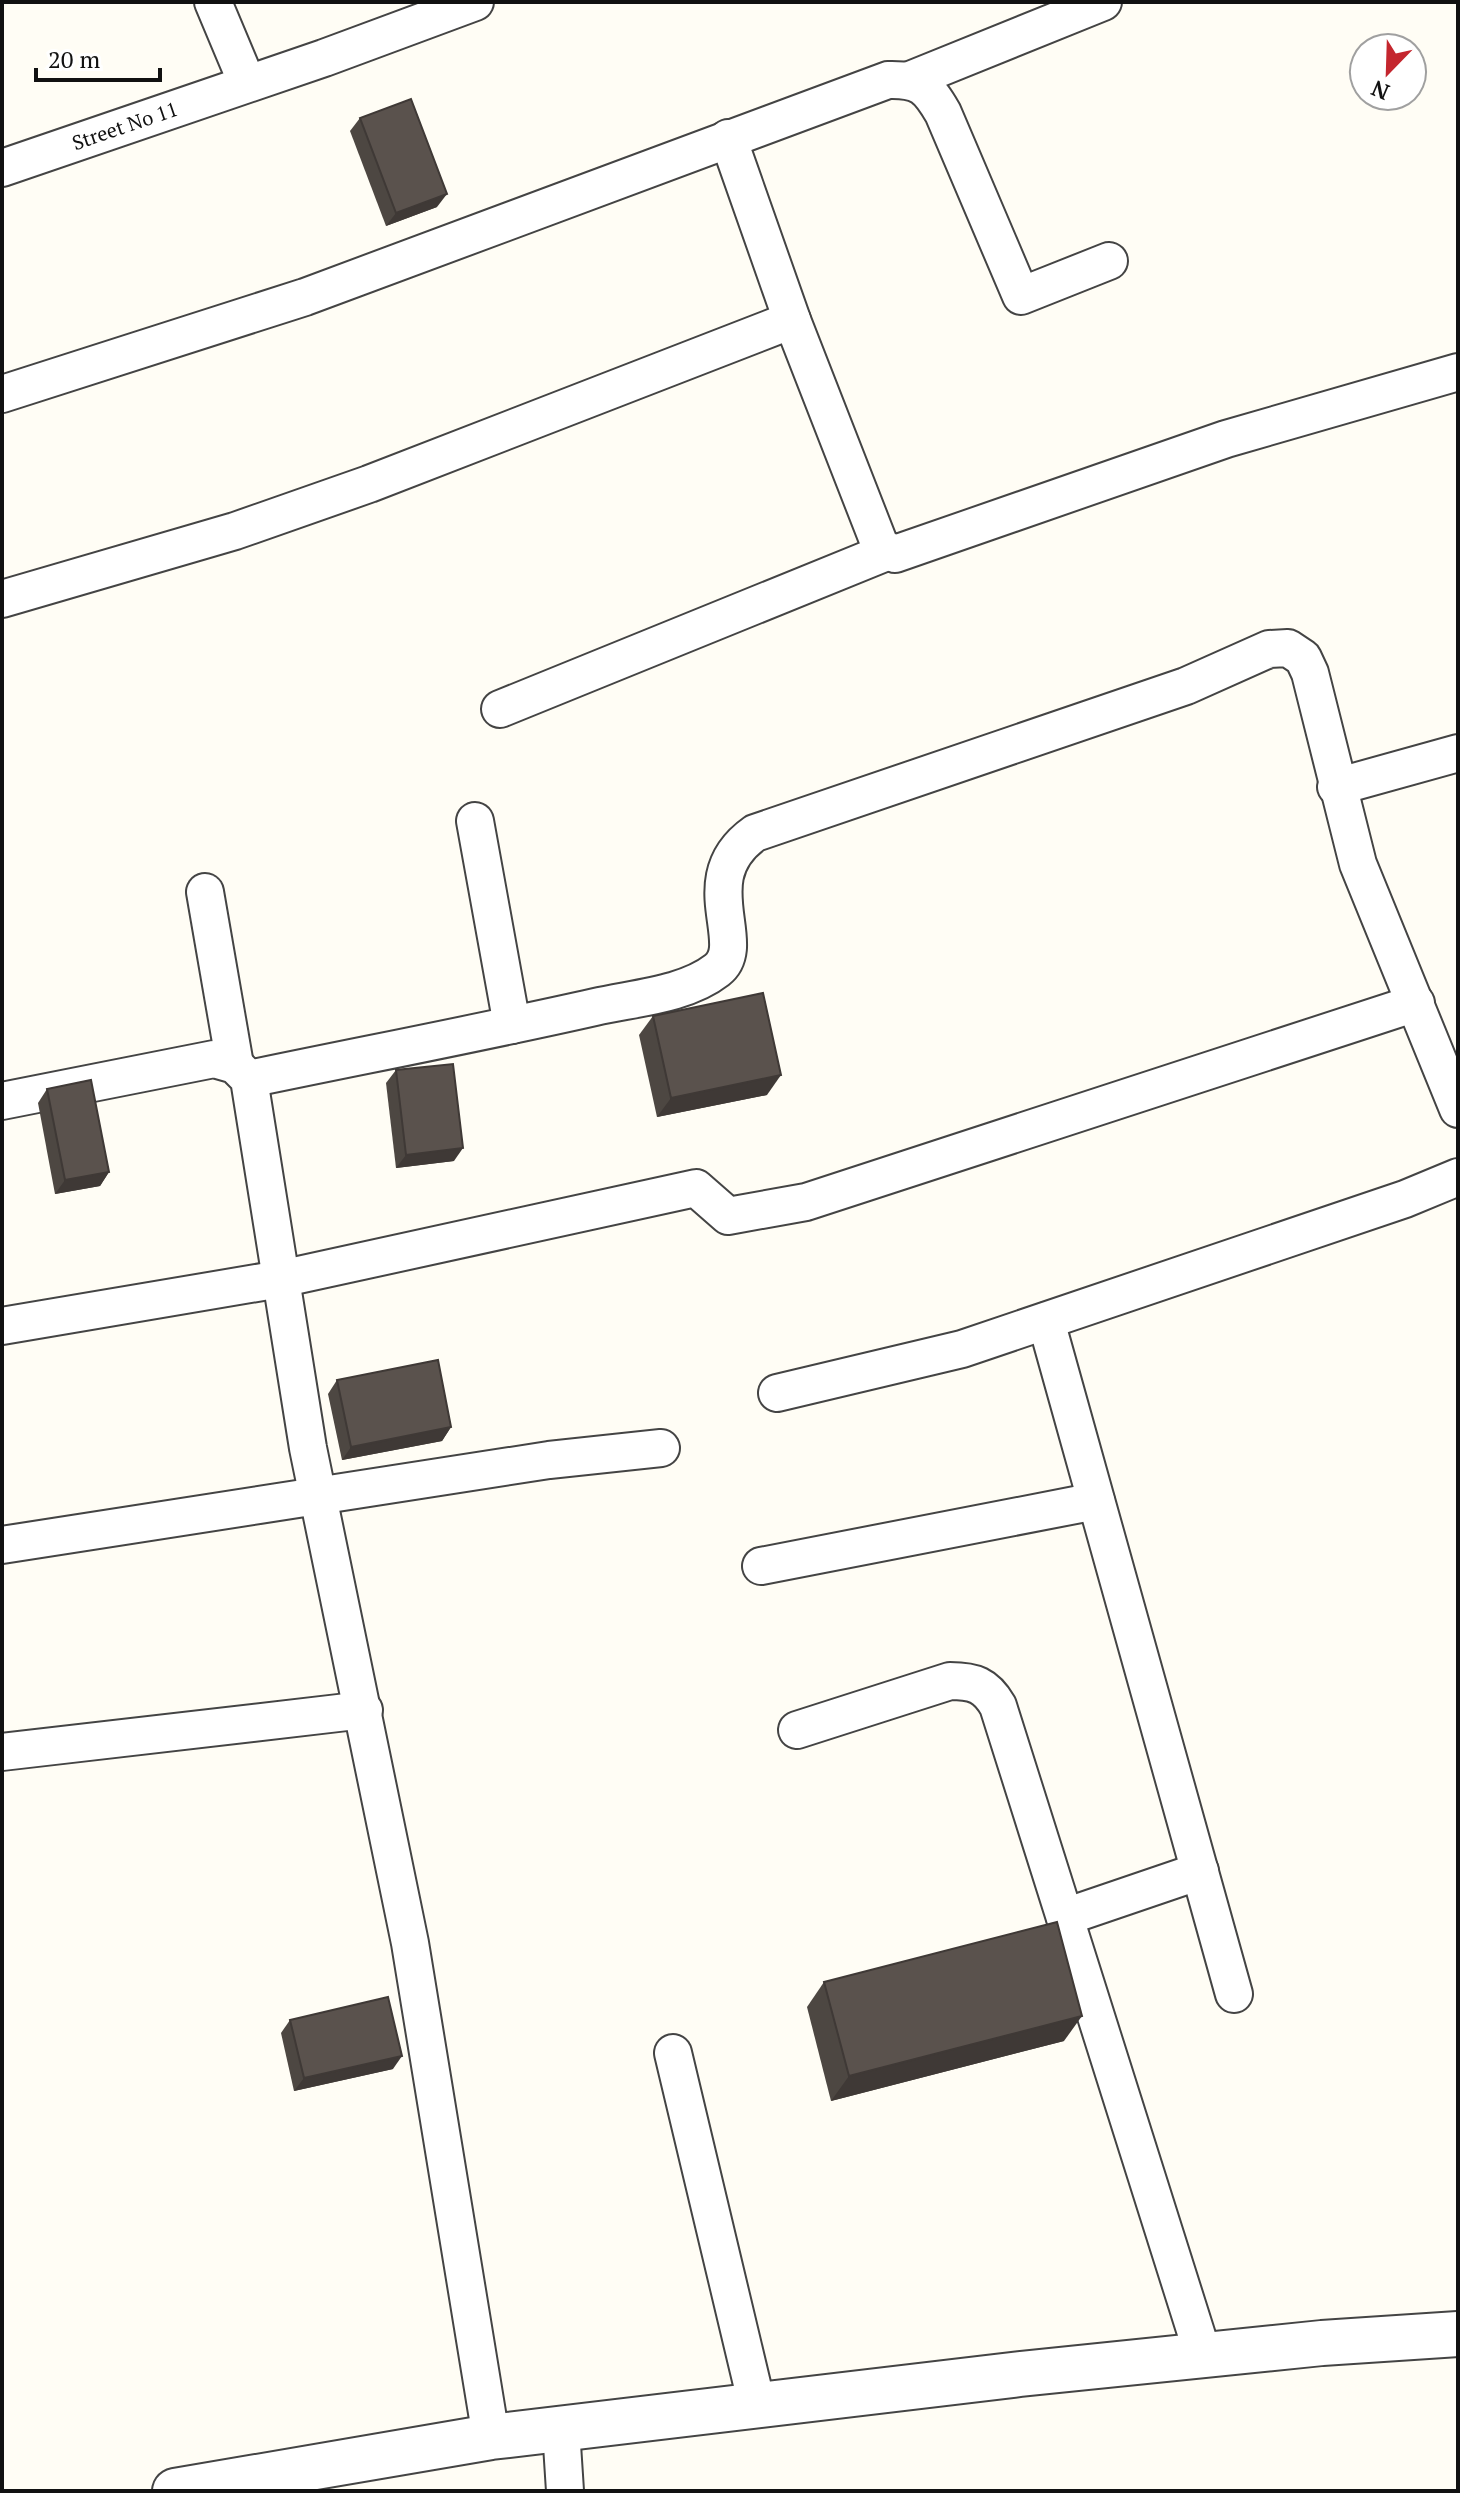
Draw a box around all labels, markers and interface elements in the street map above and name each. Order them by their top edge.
scale bar [36,32,160,82]
north arrow [1348,32,1428,112]
text: 20 m [48,43,100,75]
text: N [1366,74,1393,107]
street label: Street No 11 [68,95,181,156]

